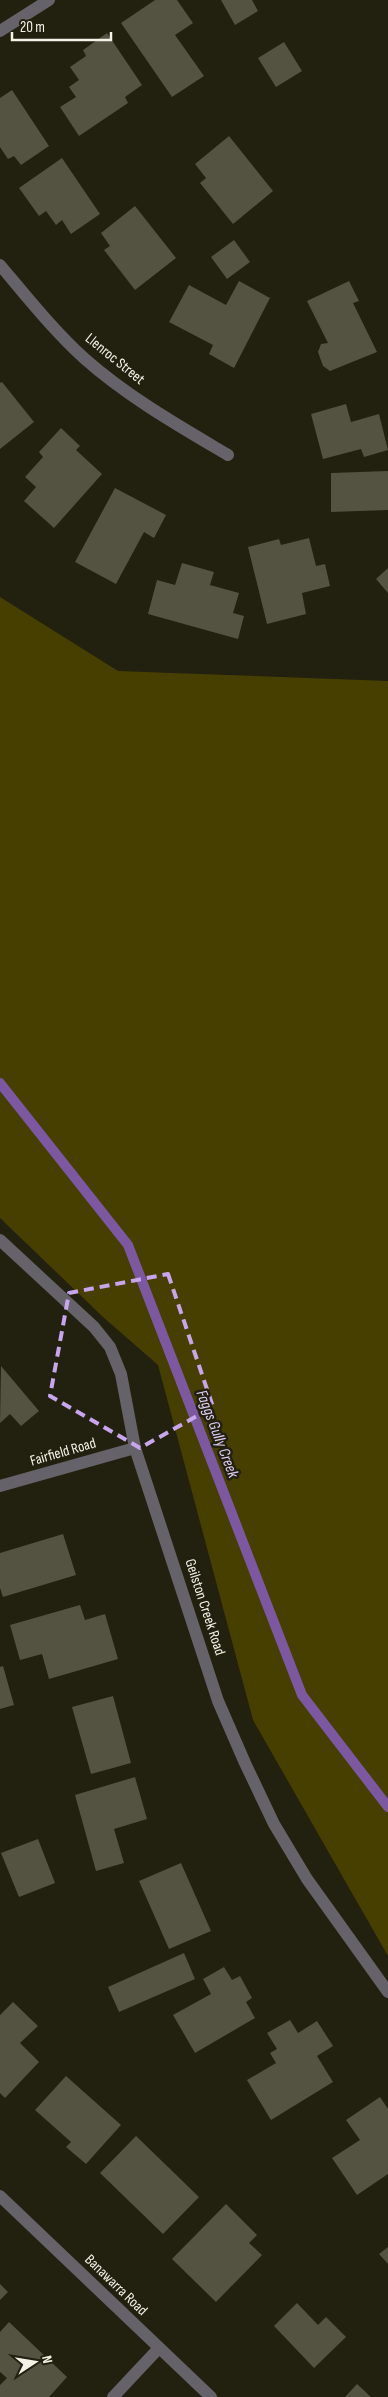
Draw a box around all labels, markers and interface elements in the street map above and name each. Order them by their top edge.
scale bar [12,10,111,42]
text: 20 m [20,18,45,37]
street label: Llenroc Street [81,329,149,389]
water label: Faggs Gully Creek [192,1387,243,1481]
street label: Fairfield Road [28,1434,98,1470]
street label: Geilston Creek Road [180,1556,230,1658]
street label: Banawarra Road [81,2250,151,2320]
north arrow [10,2337,60,2387]
text: N [38,2354,56,2365]

